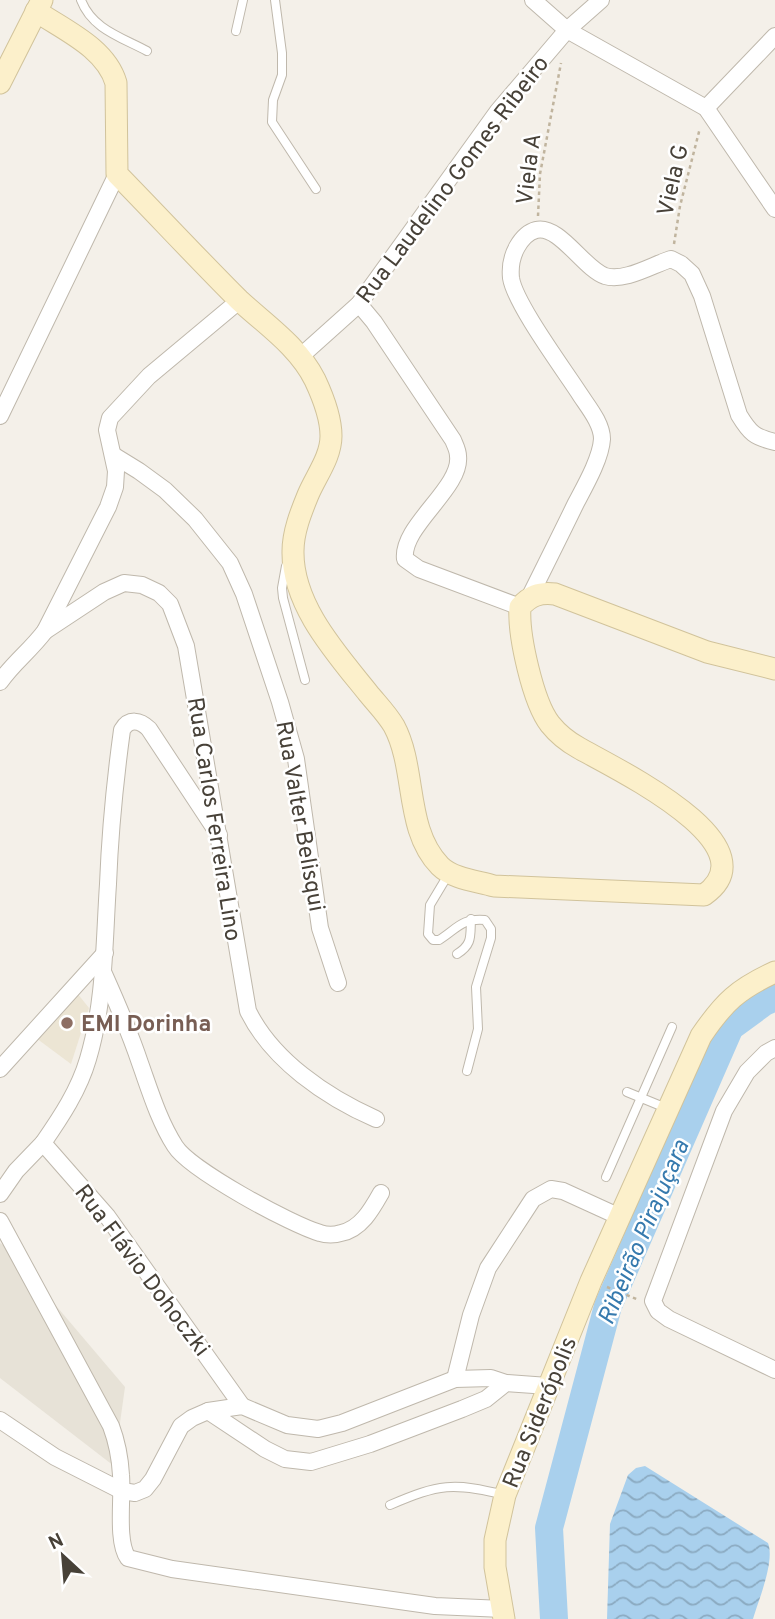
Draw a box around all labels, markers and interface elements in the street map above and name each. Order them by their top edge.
street label: Rua Laudelino Gomes Ribeiro [351,51,557,310]
street label: Viela A [512,132,549,207]
street label: Viela G [652,142,697,219]
street label: Rua Carlos Ferreira Lino [179,695,246,943]
street label: Rua Valter Belisqui [267,719,330,914]
place label: EMI Dorinha [81,1011,211,1040]
marker: EMI Dorinha [59,1015,75,1031]
water label: Ribeirão Pirajuçara [592,1135,698,1330]
street label: Rua Flávio Dohoczki [67,1180,215,1363]
street label: Rua Siderópolis [498,1333,585,1493]
north arrow [28,1521,98,1591]
text: N [45,1529,68,1556]

